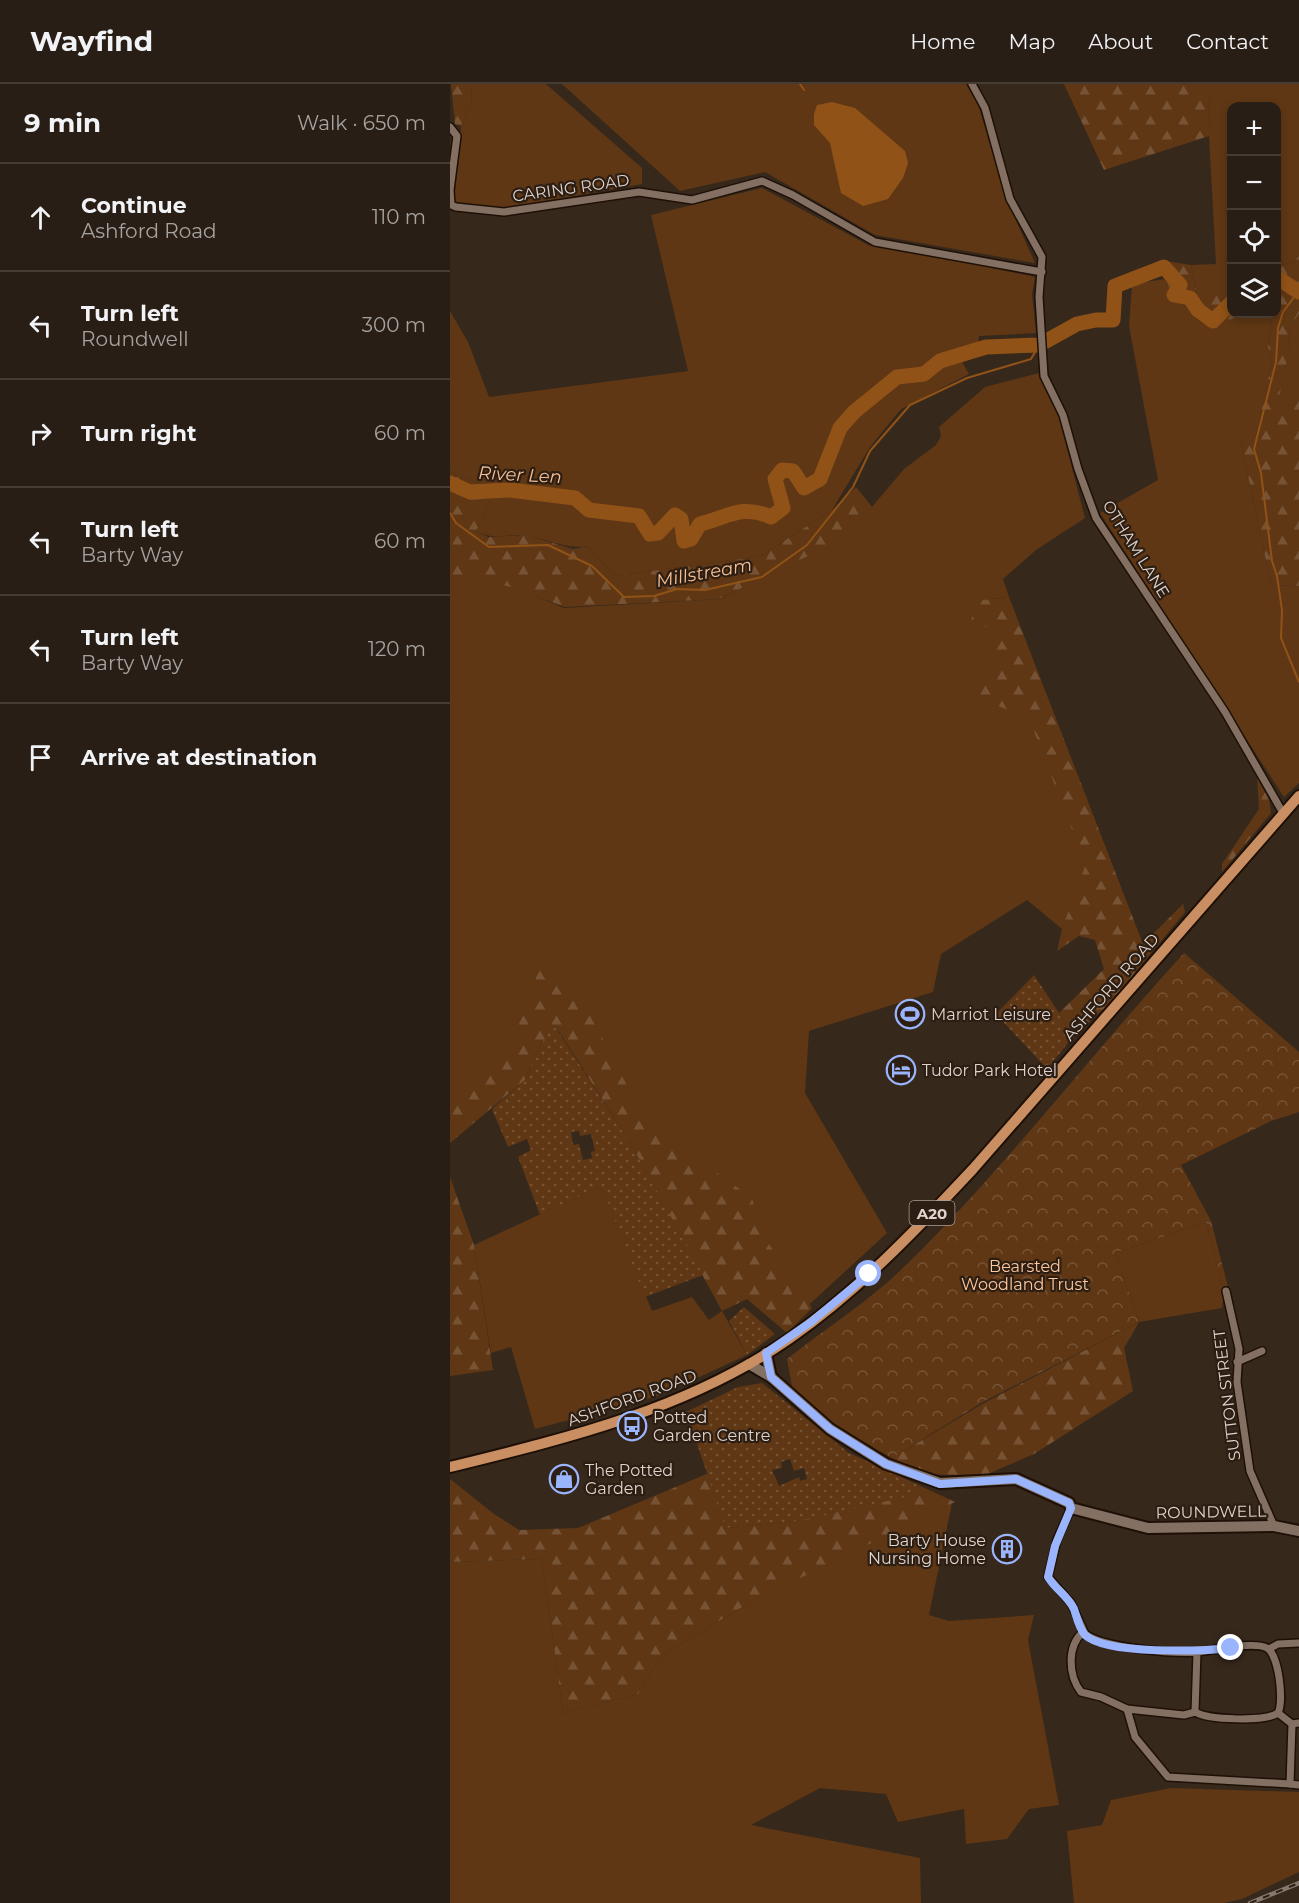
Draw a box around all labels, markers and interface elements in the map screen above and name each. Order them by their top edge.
text: Wayfind [30,24,153,58]
text: Home [910,29,975,54]
text: Map [1008,29,1055,54]
text: About [1088,29,1153,54]
text: Contact [1186,29,1269,54]
map controls [1227,102,1281,318]
button: + [1227,102,1281,156]
text: 9 min [24,107,101,139]
text: Walk · 650 m [297,111,426,135]
button: − [1227,156,1281,210]
street label: CARING ROAD [511,170,631,206]
text: Continue [81,192,187,219]
icon: ahead [24,201,57,234]
text: 110 m [372,205,426,229]
button: locate [1227,210,1281,264]
text: Ashford Road [81,219,217,243]
button: layers [1227,264,1281,318]
text: Turn left [81,300,179,327]
icon: left [24,309,57,342]
text: 300 m [362,313,426,337]
text: Roundwell [81,327,189,351]
icon: right [24,417,57,450]
text: Turn right [81,420,196,447]
text: 60 m [374,421,426,445]
water label: River Len [478,462,562,488]
street label: OTHAM LANE [1099,497,1173,601]
text: Turn left [81,516,179,543]
icon: left [24,525,57,558]
text: 60 m [374,529,426,553]
text: Barty Way [81,543,183,567]
water label: Millstream [654,554,754,592]
text: Turn left [81,624,179,651]
icon: left [24,633,57,666]
text: 120 m [368,637,426,661]
text: Barty Way [81,651,183,675]
icon: arrive [24,741,57,774]
text: Arrive at destination [81,744,317,771]
street label: ASHFORD ROAD [1059,929,1163,1045]
sports icon: Marriot Leisure [894,998,926,1030]
place label: Marriot Leisure [931,1005,1051,1024]
hotel icon: Tudor Park Hotel [885,1054,917,1086]
place label: Tudor Park Hotel [922,1061,1057,1080]
road number: A20 [910,1201,954,1225]
park label: Bearsted Woodland Trust [961,1257,1089,1294]
route start [855,1260,881,1286]
street label: SUTTON STREET [1209,1327,1244,1462]
street label: ASHFORD ROAD [565,1366,699,1430]
place label: Potted Garden Centre [653,1408,770,1445]
bus stop icon: Potted Garden Centre [616,1410,648,1442]
place label: The Potted Garden [585,1461,673,1498]
shop icon: The Potted Garden [548,1463,580,1495]
street label: ROUNDWELL [1156,1502,1267,1522]
place label: Barty House Nursing Home [868,1531,986,1568]
building icon: Barty House Nursing Home [991,1533,1023,1565]
route end [1217,1634,1243,1660]

